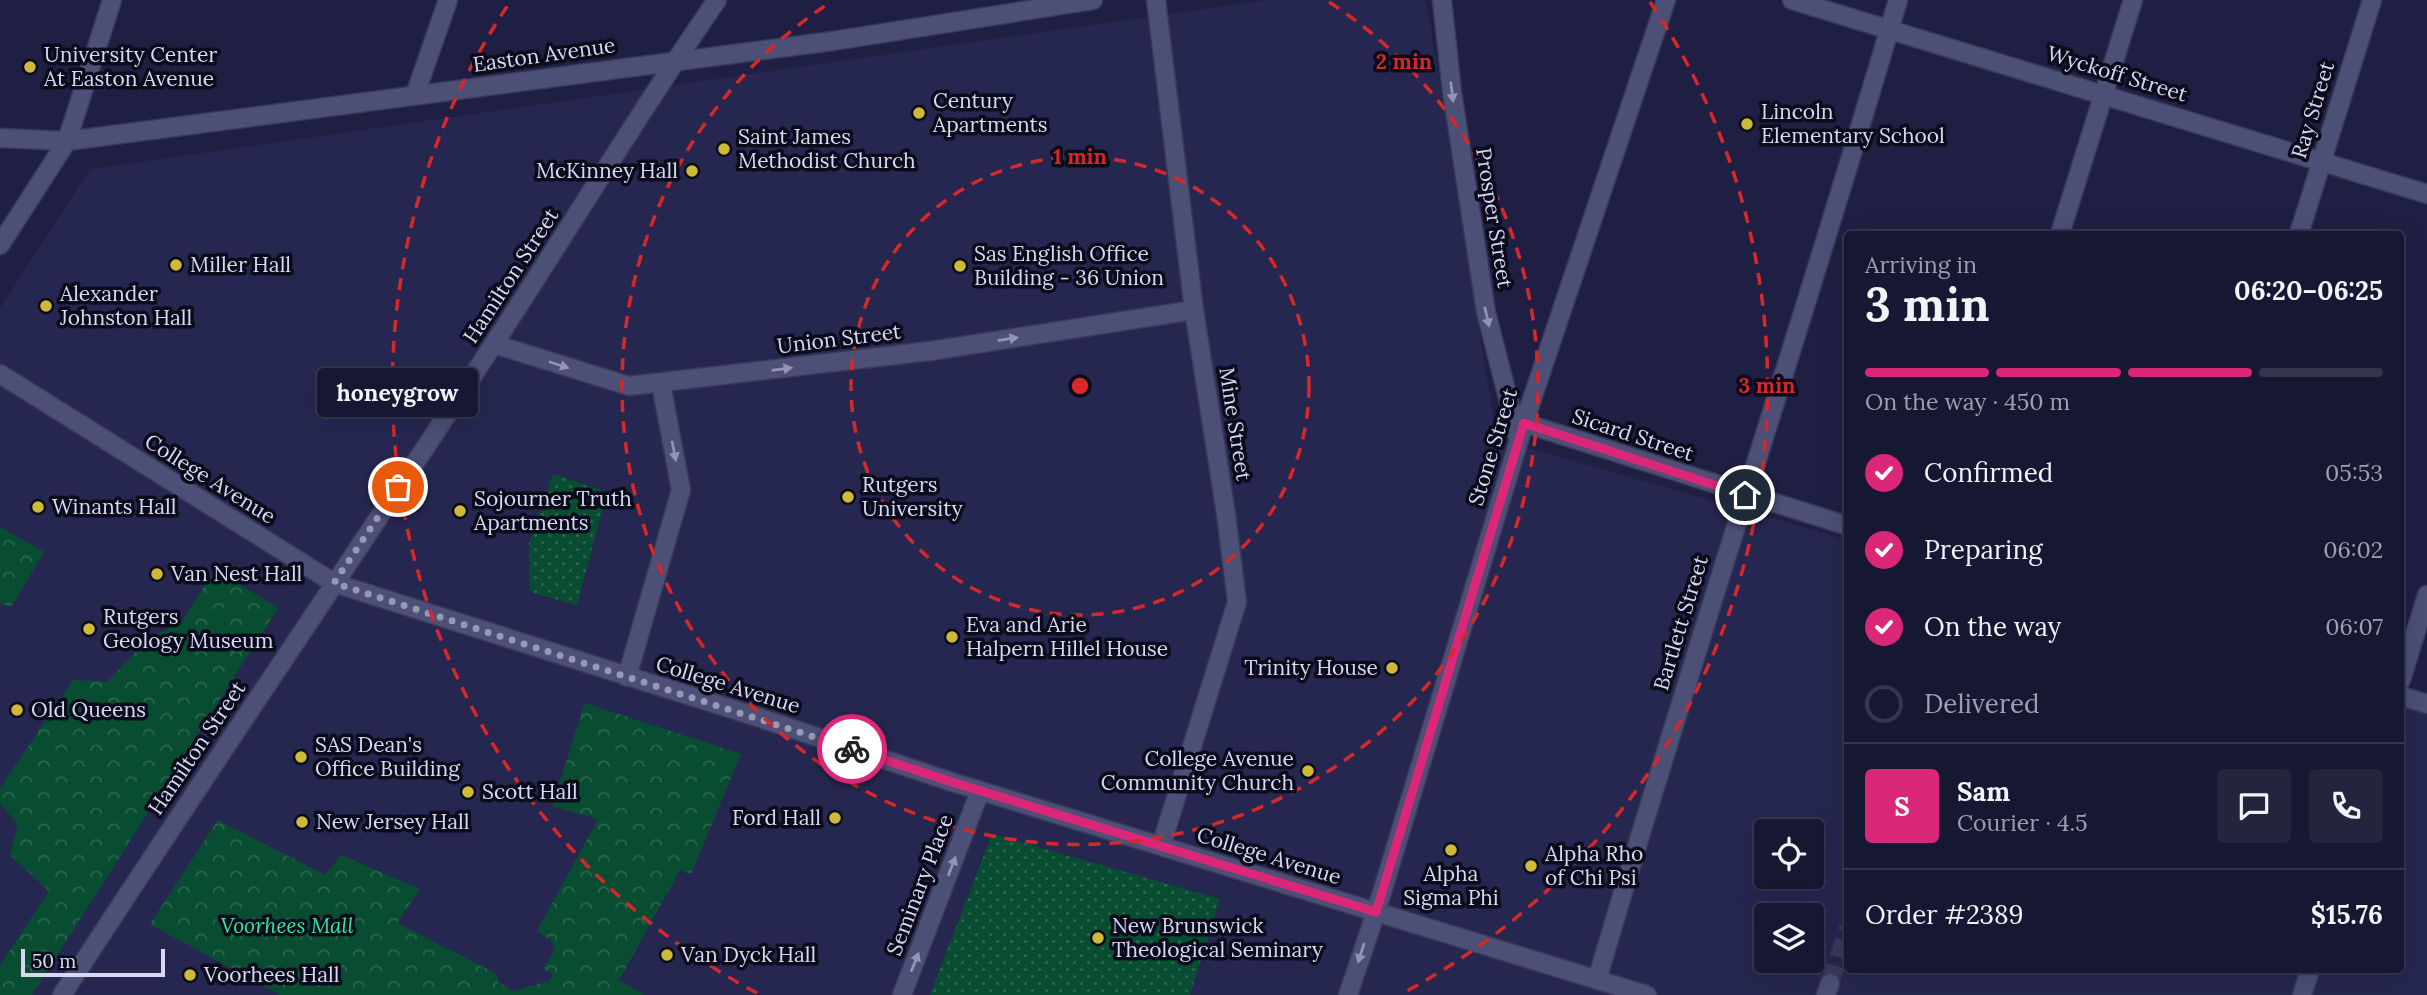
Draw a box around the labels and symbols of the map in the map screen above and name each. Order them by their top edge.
street label: Easton Avenue [471,31,617,78]
street label: Wyckoff Street [2044,39,2191,108]
place label: University Center At Easton Avenue [43,41,217,92]
text: 2 min [1376,48,1432,75]
street label: Ray Street [2285,57,2340,162]
marker: University Center At Easton Avenue [22,59,38,75]
one-way arrow [1447,81,1458,103]
place label: Century Apartments [932,87,1047,138]
place label: Lincoln Elementary School [1761,98,1945,149]
marker: Century Apartments [911,105,927,121]
marker: Lincoln Elementary School [1739,116,1755,132]
place label: Saint James Methodist Church [738,123,916,174]
marker: Saint James Methodist Church [716,141,732,157]
text: 1 min [1053,143,1107,170]
street label: Prosper Street [1470,146,1519,291]
place label: McKinney Hall [536,157,678,184]
marker: McKinney Hall [684,163,700,179]
street label: Hamilton Street [457,202,565,348]
place label: Sas English Office Building - 36 Union [974,240,1164,291]
place label: Miller Hall [190,251,291,278]
marker: Miller Hall [168,257,184,273]
marker: Sas English Office Building - 36 Union [952,258,968,274]
place label: Alexander Johnston Hall [59,280,192,331]
marker: Alexander Johnston Hall [38,298,54,314]
one-way arrow [1482,306,1493,328]
street label: Union Street [775,317,903,359]
one-way arrow [997,333,1019,344]
one-way arrow [549,360,570,371]
one-way arrow [771,363,793,374]
street label: Mine Street [1213,365,1258,483]
callout: honeygrow [318,368,478,417]
text: 3 min [1739,372,1795,399]
centre of rings [1068,374,1092,398]
street label: Stone Street [1462,384,1523,509]
street label: Sicard Street [1569,402,1698,467]
street label: College Avenue [140,428,281,530]
one-way arrow [669,440,680,462]
pin [368,457,428,517]
pin [1715,465,1775,525]
place label: Rutgers University [862,471,963,522]
place label: Sojourner Truth Apartments [473,485,632,536]
marker: Rutgers University [840,489,856,505]
place label: Winants Hall [52,493,176,520]
marker: Winants Hall [30,499,46,515]
marker: Sojourner Truth Apartments [452,503,468,519]
street label: Bartlett Street [1647,551,1714,694]
place label: Van Nest Hall [170,560,302,587]
marker: Van Nest Hall [149,566,165,582]
place label: Rutgers Geology Museum [103,603,274,654]
place label: Eva and Arie Halpern Hillel House [966,611,1168,662]
marker: Rutgers Geology Museum [81,621,97,637]
marker: Eva and Arie Halpern Hillel House [944,629,960,645]
street label: College Avenue [653,650,804,719]
place label: Trinity House [1244,654,1378,681]
marker: Trinity House [1384,660,1400,676]
street label: Hamilton Street [142,675,252,820]
place label: Old Queens [31,696,146,723]
marker: Old Queens [9,702,25,718]
courier [817,714,887,784]
place label: SAS Dean's Office Building [315,731,460,782]
place label: College Avenue Community Church [1101,745,1294,796]
marker: SAS Dean's Office Building [293,749,309,765]
marker: College Avenue Community Church [1300,763,1316,779]
place label: Scott Hall [482,778,578,805]
marker: Scott Hall [460,784,476,800]
place label: Ford Hall [732,804,821,831]
place label: New Jersey Hall [316,808,470,835]
marker: Ford Hall [827,810,843,826]
street label: Seminary Place [880,810,959,959]
marker: New Jersey Hall [294,814,310,830]
street label: College Avenue [1194,821,1345,890]
place label: Alpha Rho of Chi Psi [1544,840,1643,891]
marker: Alpha Sigma Phi [1443,842,1459,858]
one-way arrow [946,855,957,876]
marker: Alpha Rho of Chi Psi [1523,858,1539,874]
place label: Alpha Sigma Phi [1403,860,1499,911]
park label: Voorhees Mall [220,912,354,939]
place label: New Brunswick Theological Seminary [1112,912,1323,963]
marker: New Brunswick Theological Seminary [1090,930,1106,946]
place label: Van Dyck Hall [680,941,816,968]
one-way arrow [1356,943,1366,964]
scale bar [21,946,164,978]
marker: Van Dyck Hall [659,947,675,963]
one-way arrow [910,952,921,973]
place label: Voorhees Hall [203,961,339,988]
marker: Voorhees Hall [182,967,198,983]

